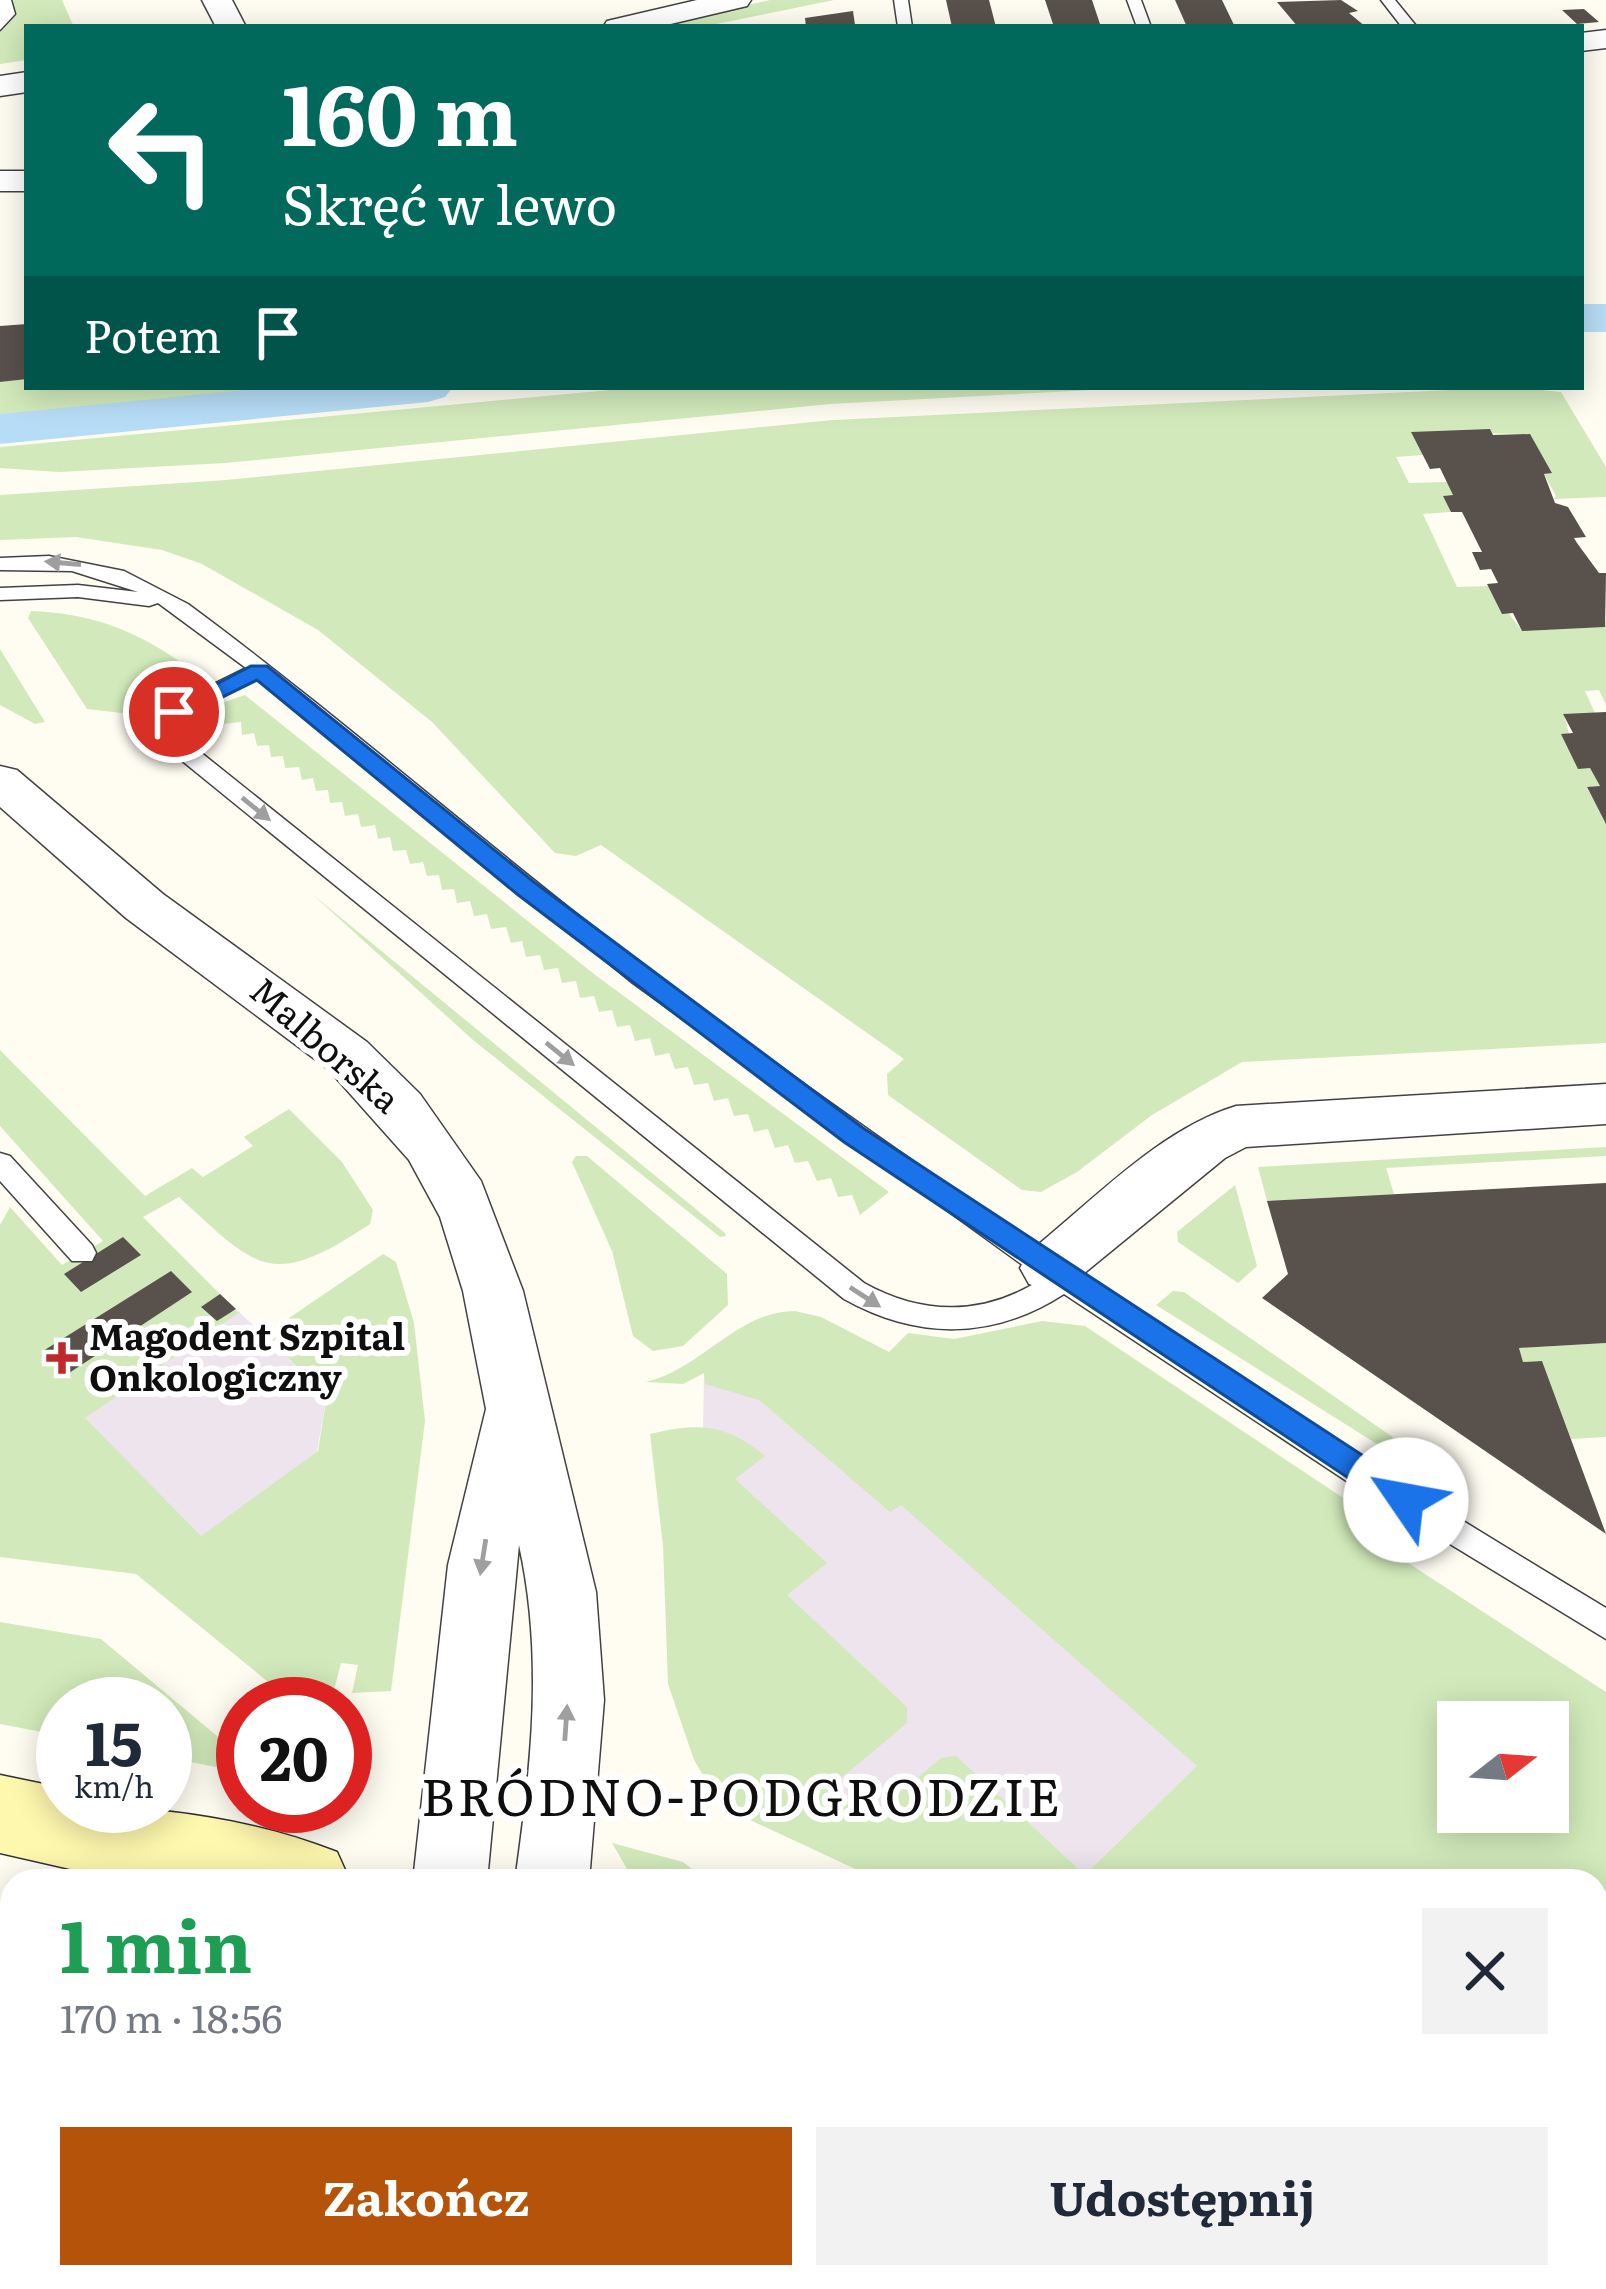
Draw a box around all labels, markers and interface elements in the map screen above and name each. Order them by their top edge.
text: 160 m [282,47,518,172]
icon: left [84,72,240,228]
text: Skręć w lewo [282,161,617,242]
text: Potem [84,300,221,367]
icon: arrive [245,300,311,366]
one-way arrow [44,553,81,572]
pin [123,661,225,763]
icon: arrive [141,679,207,745]
one-way arrow [241,796,272,822]
street label: Malborska [240,963,414,1124]
one-way arrow [544,1041,575,1066]
one-way arrow [848,1285,881,1307]
place label: Magodent Szpital Onkologiczny [89,1308,405,1402]
marker: Magodent Szpital Onkologiczny [46,1342,78,1374]
position arrow [1343,1437,1469,1563]
one-way arrow [473,1539,492,1576]
speed limit sign: 20 [216,1677,372,1833]
text: 15 [85,1695,143,1784]
north arrow [1437,1701,1569,1833]
map controls [1437,1701,1569,1833]
one-way arrow [556,1704,575,1741]
district label: BRÓDNO-PODGRODZIE [421,1756,1063,1832]
text: km/h [74,1763,154,1807]
text: 1 min [60,1888,252,1995]
button: close [1422,1908,1548,2034]
text: 170 m · 18:56 [60,1987,282,2045]
button: Zakończ [60,2127,792,2265]
button: Udostępnij [816,2127,1548,2265]

